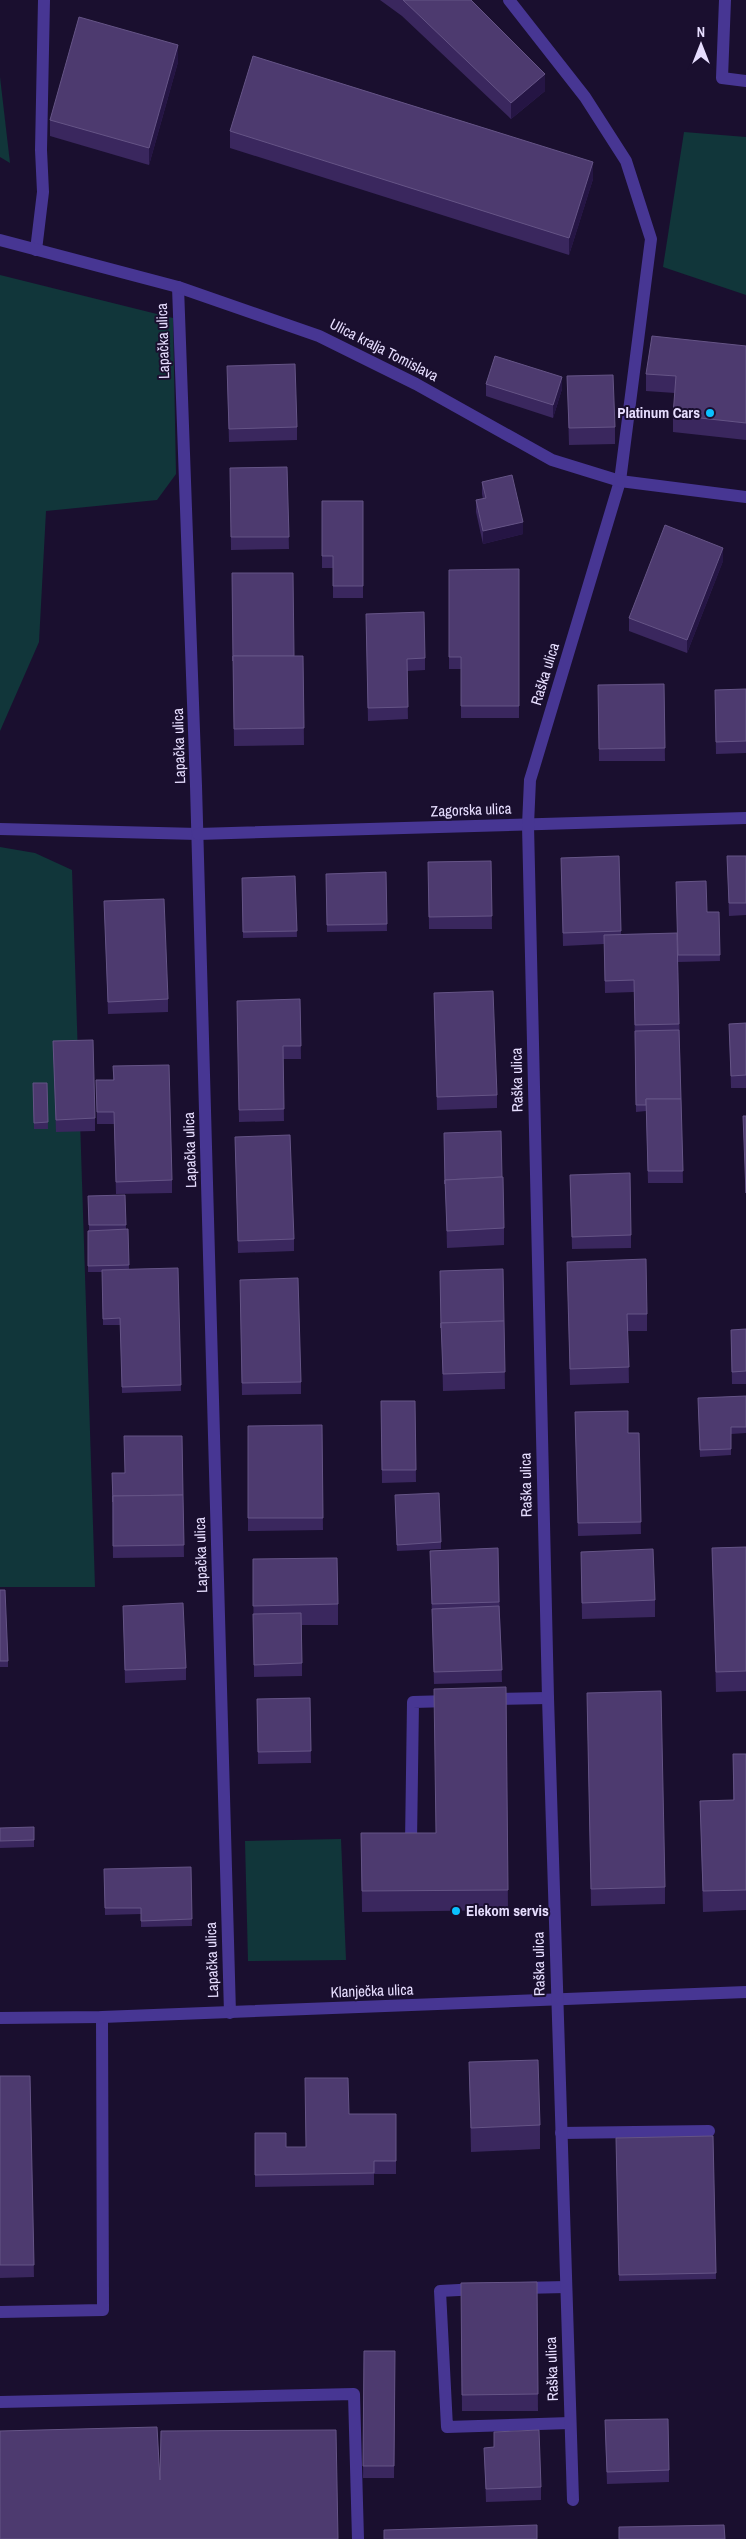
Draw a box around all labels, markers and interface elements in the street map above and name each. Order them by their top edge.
north arrow [676,20,726,70]
text: N [697,23,705,41]
street label: Lapačka ulica [151,303,174,379]
street label: Ulica kralja Tomislava [326,313,442,386]
place label: Platinum Cars [617,402,700,423]
marker: Platinum Cars [704,407,716,419]
street label: Raška ulica [525,640,564,708]
street label: Lapačka ulica [167,708,190,784]
street label: Zagorska ulica [430,798,512,821]
street label: Raška ulica [505,1048,528,1112]
street label: Lapačka ulica [178,1112,201,1188]
street label: Raška ulica [514,1453,537,1517]
street label: Lapačka ulica [189,1517,212,1593]
place label: Elekom servis [466,1900,549,1921]
marker: Elekom servis [450,1905,462,1917]
street label: Lapačka ulica [200,1922,223,1998]
street label: Raška ulica [527,1932,550,1996]
street label: Klanječka ulica [330,1979,414,2002]
street label: Raška ulica [540,2336,563,2401]

